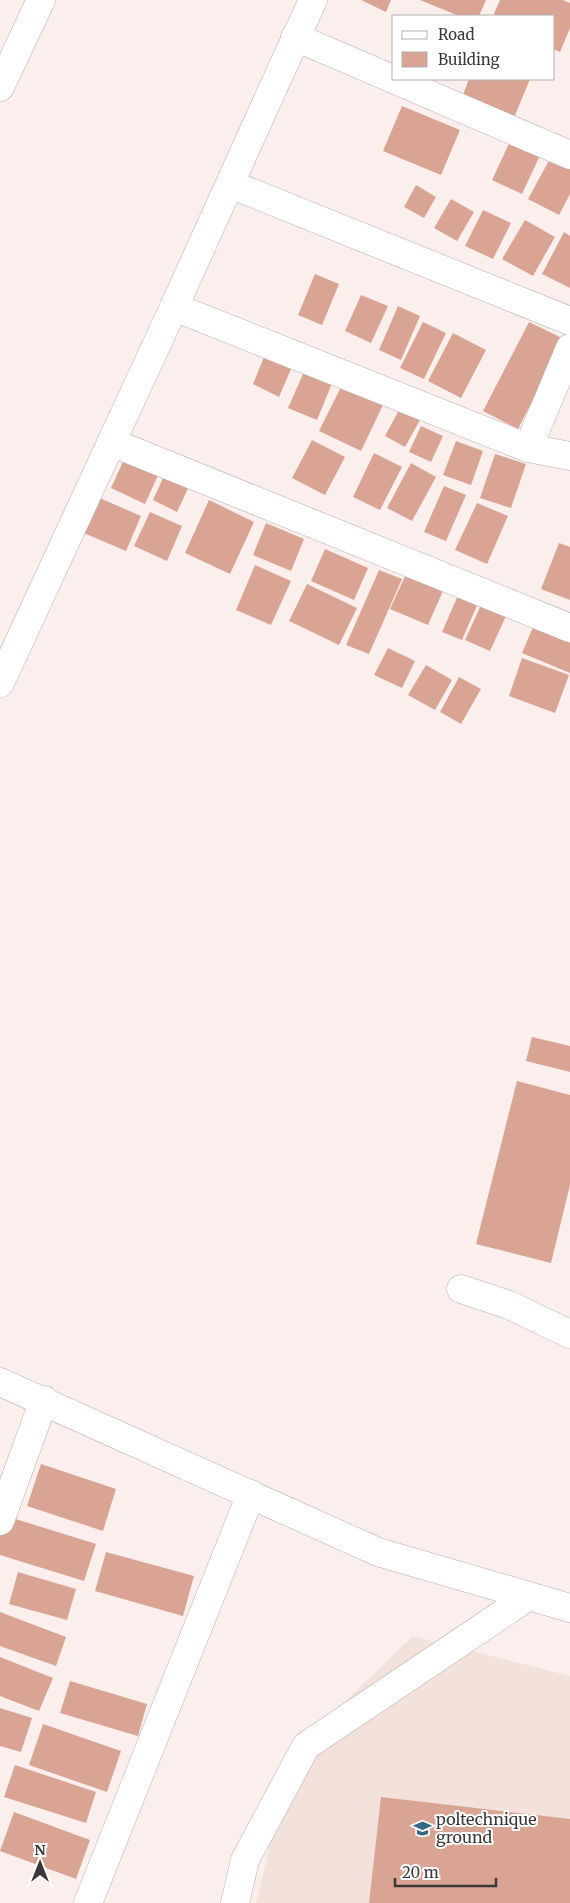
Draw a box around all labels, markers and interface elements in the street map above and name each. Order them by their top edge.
legend [392,15,555,80]
text: Road [438,25,474,44]
text: Building [438,50,500,69]
place label: poltechnique ground [436,1809,537,1847]
school or university icon: poltechnique ground [412,1818,432,1838]
north arrow [15,1838,65,1888]
text: N [34,1841,46,1859]
scale bar [395,1856,496,1888]
text: 20 m [402,1863,439,1882]

